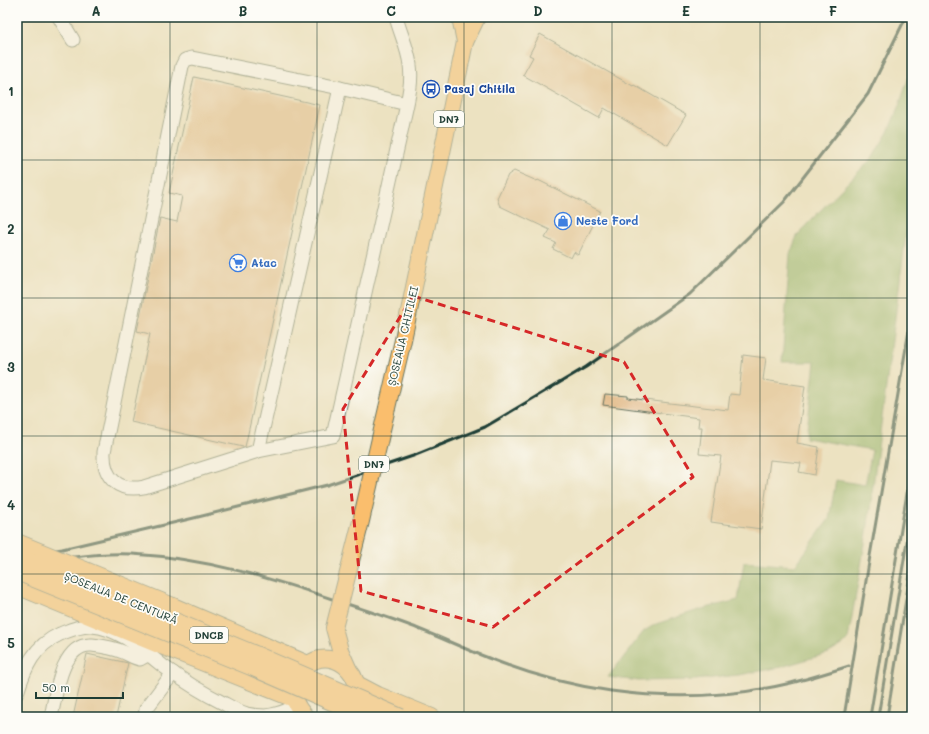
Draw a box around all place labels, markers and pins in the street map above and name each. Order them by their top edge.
bus stop icon: Pasaj Chitila [421,79,441,99]
place label: Pasaj Chitila [444,81,515,96]
shop icon: Neste Ford [553,211,573,231]
place label: Neste Ford [576,213,638,228]
supermarket icon: Atac [228,253,248,273]
place label: Atac [251,255,277,270]

